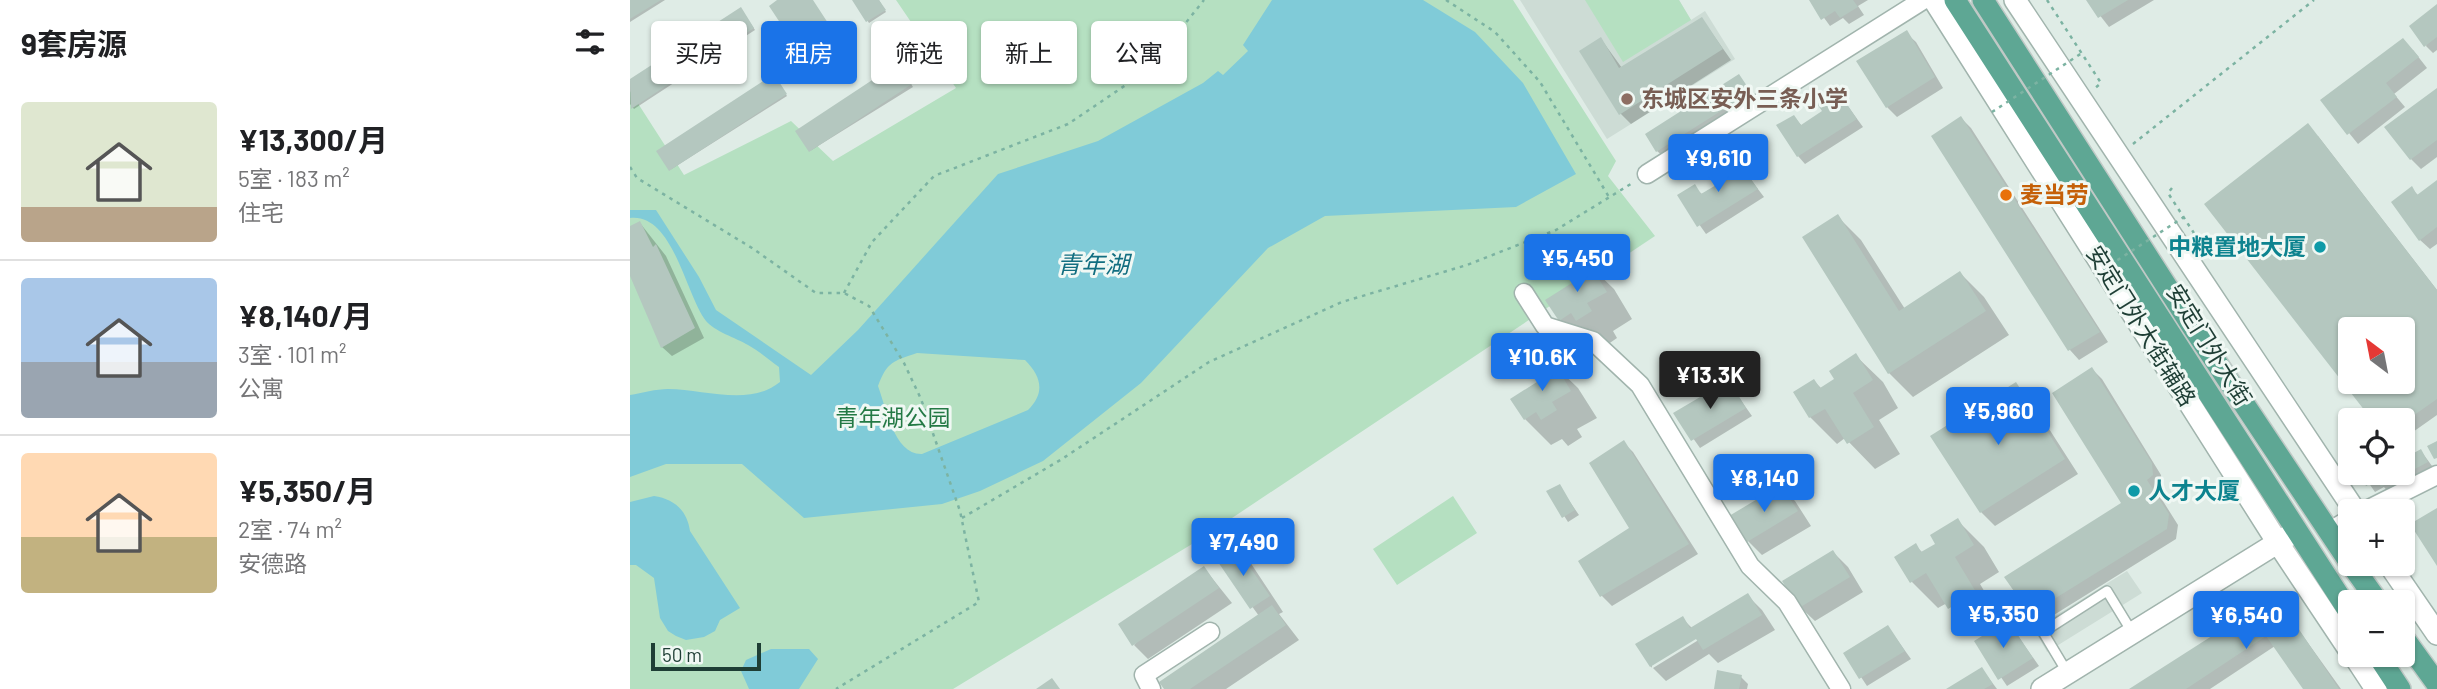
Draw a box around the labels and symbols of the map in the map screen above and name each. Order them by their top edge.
place label: 东城区安外三条小学 [1641,84,1848,112]
marker: 东城区安外三条小学 [1619,91,1635,107]
pin: ¥9,610 [1661,134,1775,194]
place label: 麦当劳 [2020,180,2089,208]
marker: 麦当劳 [1998,187,2014,203]
place label: 中粮置地大厦 [2168,232,2306,260]
pin: ¥5,450 [1520,234,1634,294]
marker: 中粮置地大厦 [2312,239,2328,255]
street label: 安定门外大街辅路 [2081,240,2202,411]
water label: 青年湖 [1057,249,1133,278]
street label: 安定门外大街 [2161,279,2258,410]
north arrow [2338,317,2415,394]
pin: ¥10.6K [1485,334,1599,393]
pin: ¥13.3K [1653,352,1767,411]
pin: ¥5,960 [1941,388,2055,447]
park label: 青年湖公园 [836,403,951,431]
pin: ¥8,140 [1707,454,1821,514]
place label: 人才大厦 [2148,476,2240,504]
marker: 人才大厦 [2126,483,2142,499]
pin: ¥7,490 [1186,518,1300,578]
pin: ¥5,350 [1946,590,2060,650]
pin: ¥6,540 [2189,592,2303,651]
scale bar [651,640,761,672]

